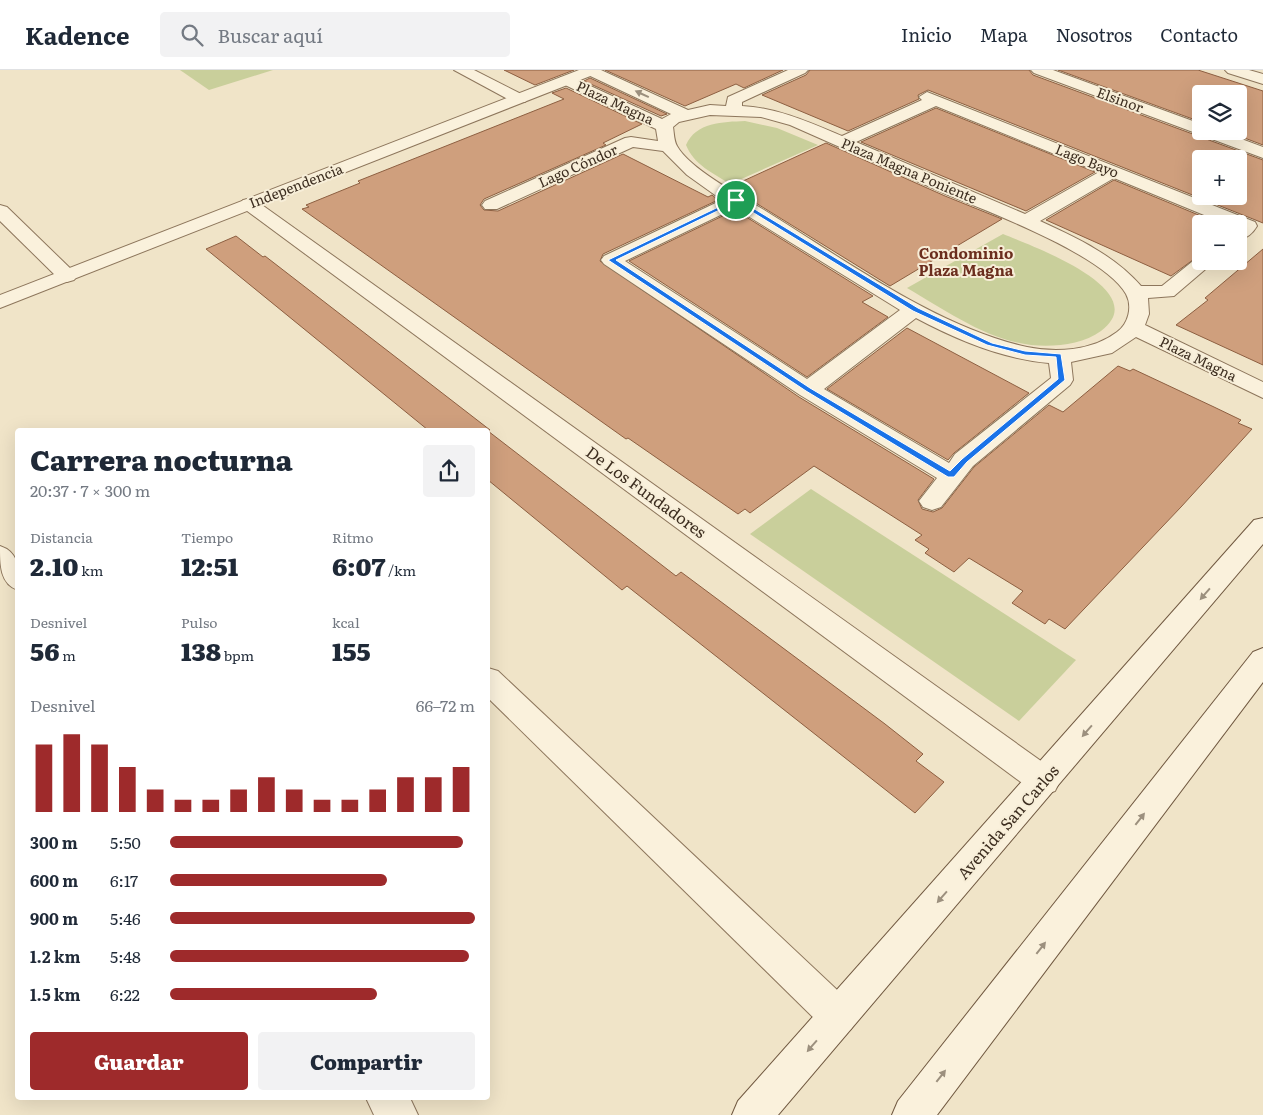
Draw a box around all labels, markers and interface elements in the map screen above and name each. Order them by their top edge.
search box [160,12,510,57]
text: Kadence [25,17,130,52]
icon: search [178,21,206,49]
text: Buscar aquí [218,21,323,49]
text: Inicio [901,21,952,48]
text: Mapa [980,21,1028,48]
text: Nosotros [1056,21,1132,48]
text: Contacto [1160,21,1238,48]
street label: Plaza Magna [573,75,658,129]
street label: Elsinor [1094,81,1147,117]
map controls [1192,85,1247,270]
button: layers [1192,85,1247,140]
one-way arrow [635,90,649,98]
street label: Plaza Magna Poniente [838,132,980,208]
street label: Lago Cóndor [535,138,621,192]
street label: Lago Bayo [1053,138,1122,182]
button: + [1192,150,1247,205]
street label: Independencia [246,158,346,212]
pin [715,179,757,221]
icon: arrive [722,186,750,214]
button: − [1192,215,1247,270]
district label: Condominio Plaza Magna [918,241,1014,281]
street label: Plaza Magna [1156,331,1241,386]
text: Carrera nocturna [30,438,293,480]
street label: De Los Fundadores [581,439,712,543]
button: share [423,445,475,497]
text: 20:37 · 7 × 300 m [30,478,150,502]
text: Distancia [30,527,93,547]
text: Tiempo [181,527,233,547]
text: Ritmo [332,527,373,547]
text: 2.10 [30,547,78,584]
text: 12:51 [181,547,238,584]
text: 6:07 [332,547,385,584]
text: km [78,560,103,580]
text: /km [385,560,416,580]
one-way arrow [1199,588,1211,600]
text: Desnivel [30,612,87,632]
text: Pulso [181,612,218,632]
text: kcal [332,612,360,632]
text: 56 [30,632,59,669]
text: 138 [181,632,221,669]
text: 155 [332,632,371,669]
text: m [59,645,76,665]
text: bpm [221,645,254,665]
text: Desnivel [30,693,95,717]
text: 66–72 m [416,693,475,717]
one-way arrow [1081,724,1093,736]
street label: Avenida San Carlos [951,759,1064,884]
one-way arrow [1135,813,1146,826]
text: 300 m [30,830,78,854]
text: 5:50 [110,830,141,854]
text: 600 m [30,868,78,892]
text: 6:17 [110,868,138,892]
one-way arrow [936,891,948,903]
text: 900 m [30,906,78,930]
text: 5:46 [110,906,141,930]
one-way arrow [1036,941,1046,955]
text: 1.2 km [30,944,80,968]
text: 5:48 [110,944,141,968]
text: 1.5 km [30,982,80,1006]
text: 6:22 [110,982,140,1006]
button: Guardar [30,1032,248,1090]
button: Compartir [258,1032,475,1090]
one-way arrow [806,1040,818,1052]
one-way arrow [936,1070,947,1083]

